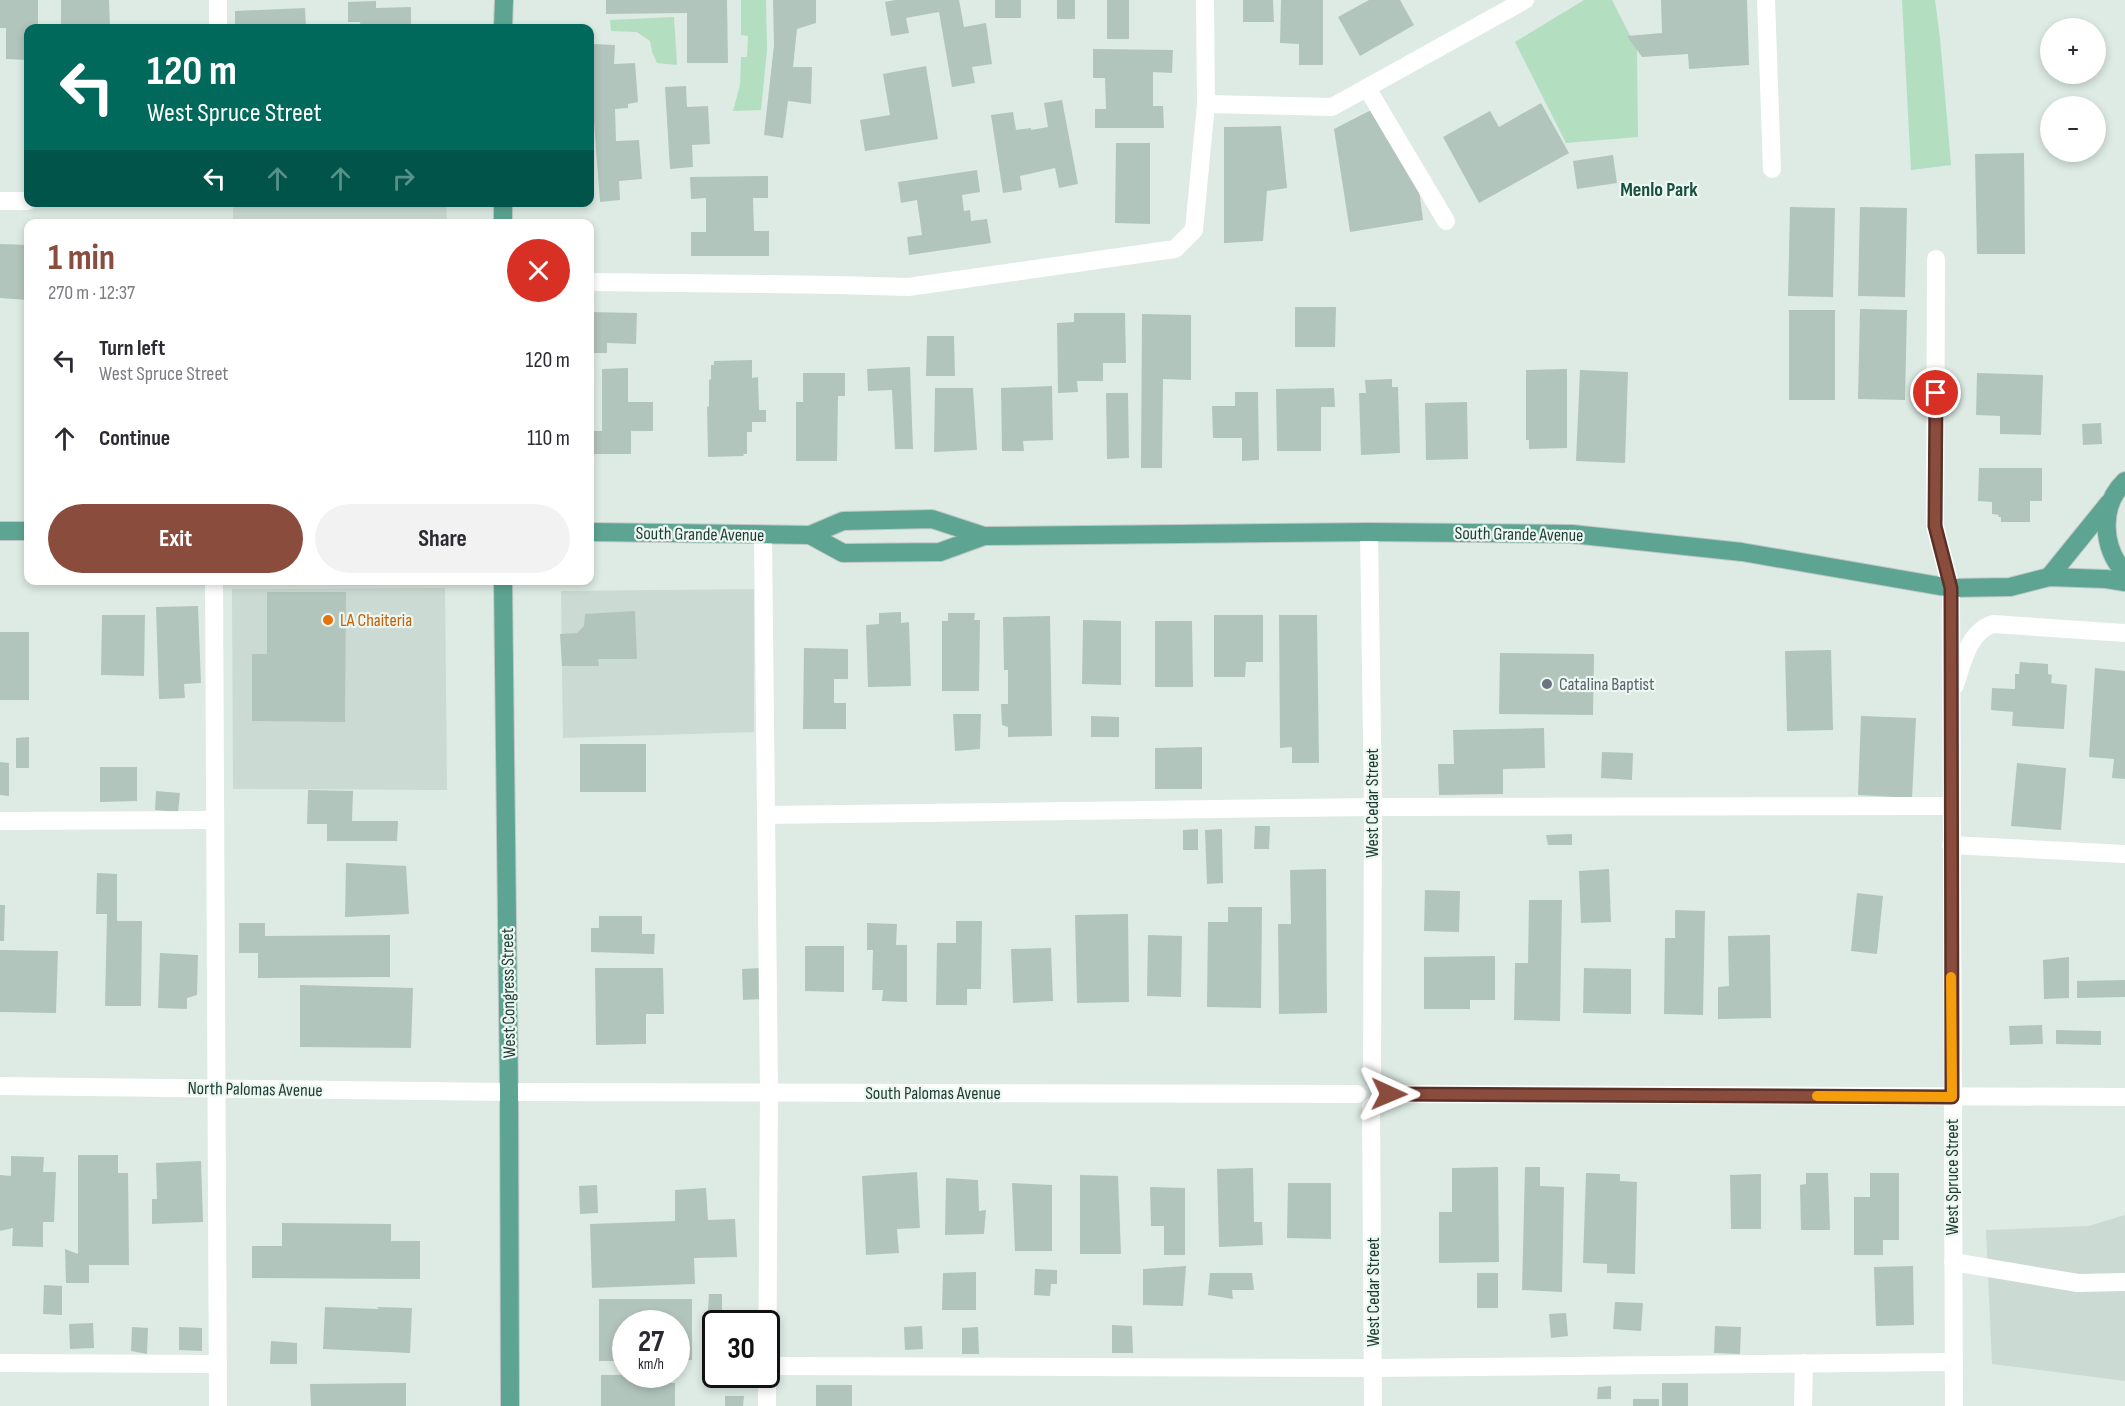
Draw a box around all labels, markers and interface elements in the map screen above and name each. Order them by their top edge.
map controls [2040,18,2106,162]
button: + [2040,18,2106,84]
text: 120 m [147,46,237,97]
icon: left [48,48,126,126]
button: − [2040,96,2106,162]
text: West Spruce Street [147,97,322,129]
icon: left [198,162,231,195]
icon: ahead [261,162,294,195]
icon: ahead [324,162,357,195]
icon: right [387,162,420,195]
district label: Menlo Park [1620,178,1698,202]
text: 1 min [48,237,115,280]
button: close [507,239,570,302]
text: 270 m · 12:37 [48,281,135,305]
text: Turn left [99,335,165,362]
icon: left [48,344,81,377]
text: 120 m [526,347,570,374]
text: West Spruce Street [99,362,228,386]
pin [1910,367,1961,418]
icon: arrive [1919,376,1952,409]
icon: ahead [48,422,81,455]
text: Continue [99,425,170,452]
text: 110 m [527,425,570,452]
button: Exit [48,504,303,573]
button: Share [315,504,570,573]
street label: South Grande Avenue [635,523,765,546]
street label: South Grande Avenue [1454,523,1584,546]
place label: LA Chaiteria [340,610,412,631]
marker: LA Chaiteria [321,613,335,627]
place label: Catalina Baptist [1559,674,1655,695]
marker: Catalina Baptist [1540,677,1554,691]
street label: West Cedar Street [1362,748,1383,858]
street label: West Congress Street [497,927,520,1058]
position arrow [1357,1062,1421,1126]
street label: North Palomas Avenue [187,1078,323,1101]
street label: South Palomas Avenue [865,1083,1001,1104]
street label: West Spruce Street [1942,1118,1963,1235]
street label: West Cedar Street [1363,1237,1384,1347]
speed limit sign: 30 [702,1310,780,1388]
text: 27 [638,1324,664,1360]
text: km/h [638,1355,664,1374]

